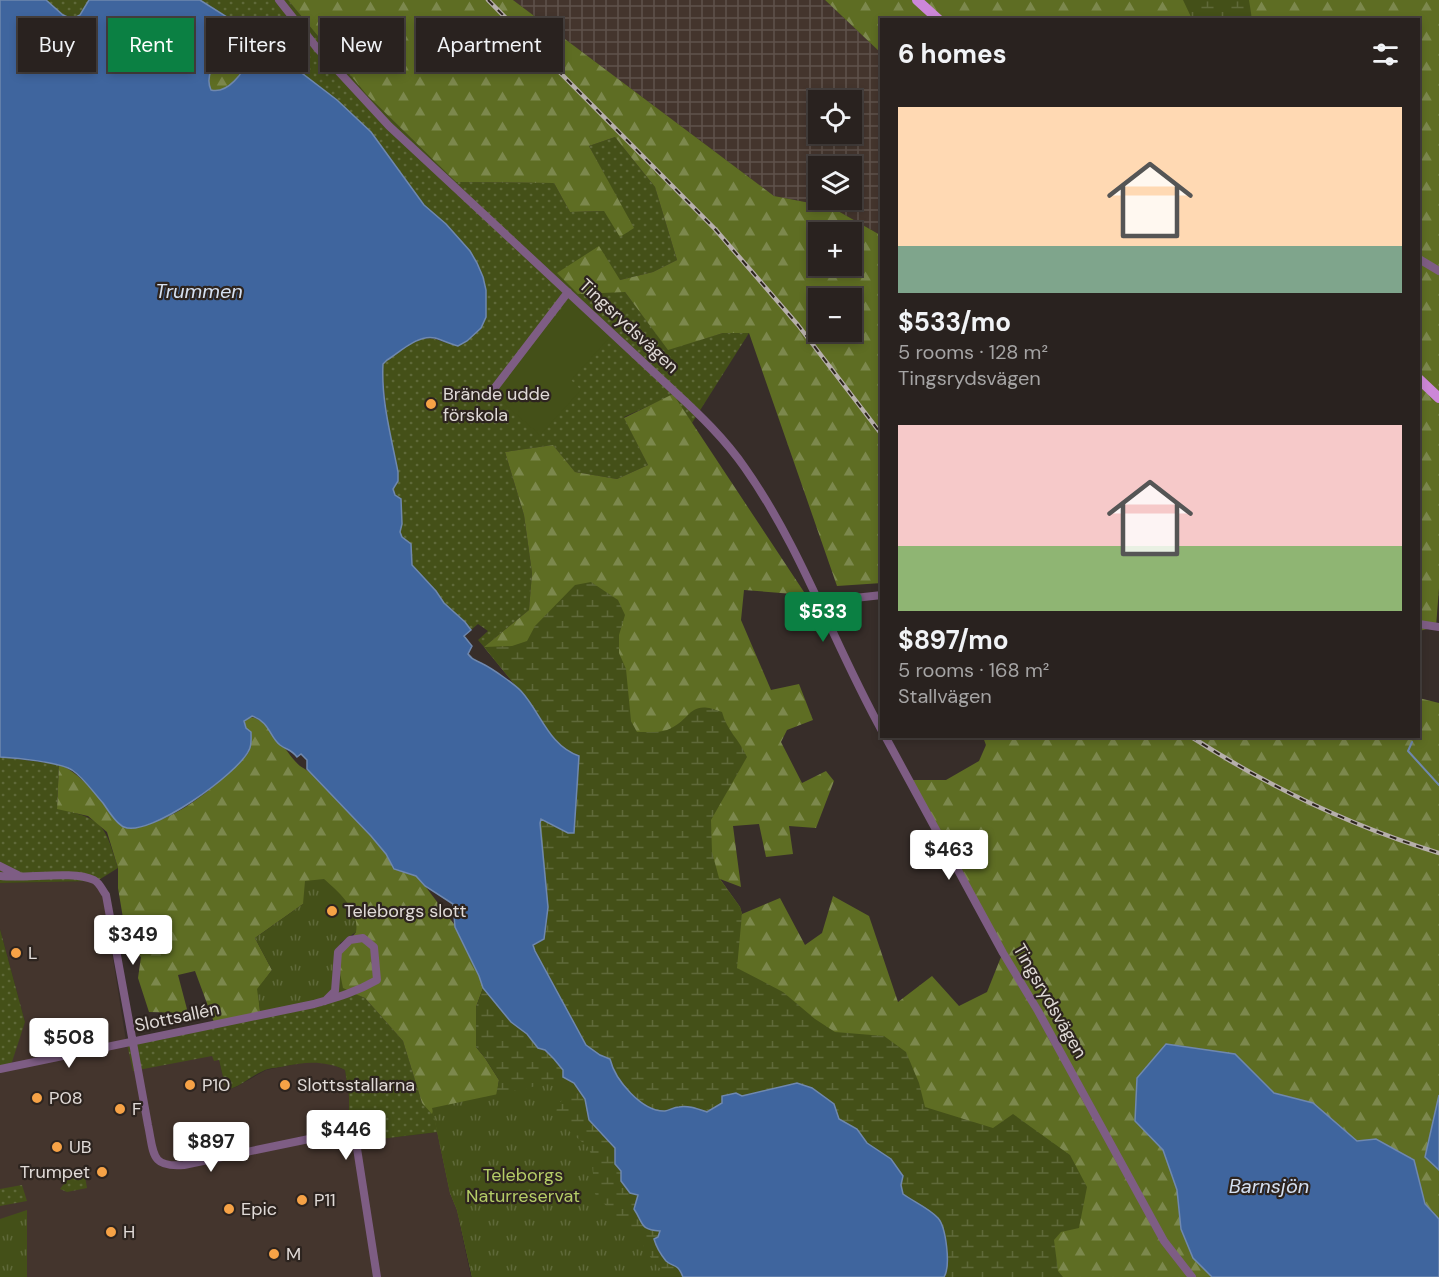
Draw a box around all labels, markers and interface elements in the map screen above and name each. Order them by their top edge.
chip: Buy [18,18,96,72]
chip: Rent [108,18,194,72]
chip: Filters [206,18,308,72]
chip: New [320,18,404,72]
chip: Apartment [416,18,563,72]
text: 6 homes [898,37,1006,71]
icon: filters [1369,38,1402,71]
map controls [808,90,862,342]
button: locate [808,90,862,144]
icon: home [1096,146,1204,254]
button: layers [808,156,862,210]
button: + [808,222,862,276]
street label: Tingsrydsvägen [574,273,684,379]
water label: Trummen [155,278,243,304]
button: − [808,288,862,342]
text: $533/mo [898,305,1011,339]
text: 5 rooms · 128 m² [898,339,1048,365]
text: Tingsrydsvägen [898,365,1041,391]
place label: Brände udde förskola [443,382,550,427]
marker: Brände udde förskola [424,397,438,411]
icon: home [1096,464,1204,572]
pin: $533 [787,592,859,643]
text: $533 [799,598,847,624]
text: $897/mo [898,623,1009,657]
text: 5 rooms · 168 m² [898,657,1049,683]
text: Stallvägen [898,683,992,709]
pin: $463 [913,830,985,881]
text: $463 [924,836,974,862]
place label: Teleborgs slott [344,899,467,923]
marker: Teleborgs slott [325,904,339,918]
pin: $349 [97,915,169,966]
text: $349 [108,921,158,947]
street label: Tingsrydsvägen [1007,939,1093,1063]
place label: L [28,941,38,965]
marker: L [9,946,23,960]
street label: Slottsallén [132,996,222,1038]
pin: $508 [33,1018,105,1069]
text: $508 [43,1024,95,1050]
place label: P10 [202,1073,230,1097]
place label: Slottsstallarna [297,1073,415,1097]
marker: P10 [183,1078,197,1092]
marker: Slottsstallarna [278,1078,292,1092]
place label: P08 [49,1086,83,1110]
marker: P08 [30,1091,44,1105]
place label: F [132,1097,142,1121]
marker: F [113,1102,127,1116]
pin: $446 [310,1110,382,1161]
text: $446 [321,1116,371,1142]
pin: $897 [175,1122,247,1173]
text: $897 [187,1128,235,1154]
place label: UB [69,1135,92,1159]
marker: UB [50,1140,64,1154]
place label: Trumpet [20,1160,90,1184]
park label: Teleborgs Naturreservat [466,1163,580,1208]
marker: Trumpet [95,1165,109,1179]
water label: Barnsjön [1229,1173,1309,1199]
place label: P11 [314,1188,336,1212]
marker: P11 [295,1193,309,1207]
place label: Epic [241,1197,277,1221]
marker: Epic [222,1202,236,1216]
place label: H [123,1220,135,1244]
marker: H [104,1225,118,1239]
place label: M [286,1242,301,1266]
marker: M [267,1247,281,1261]

